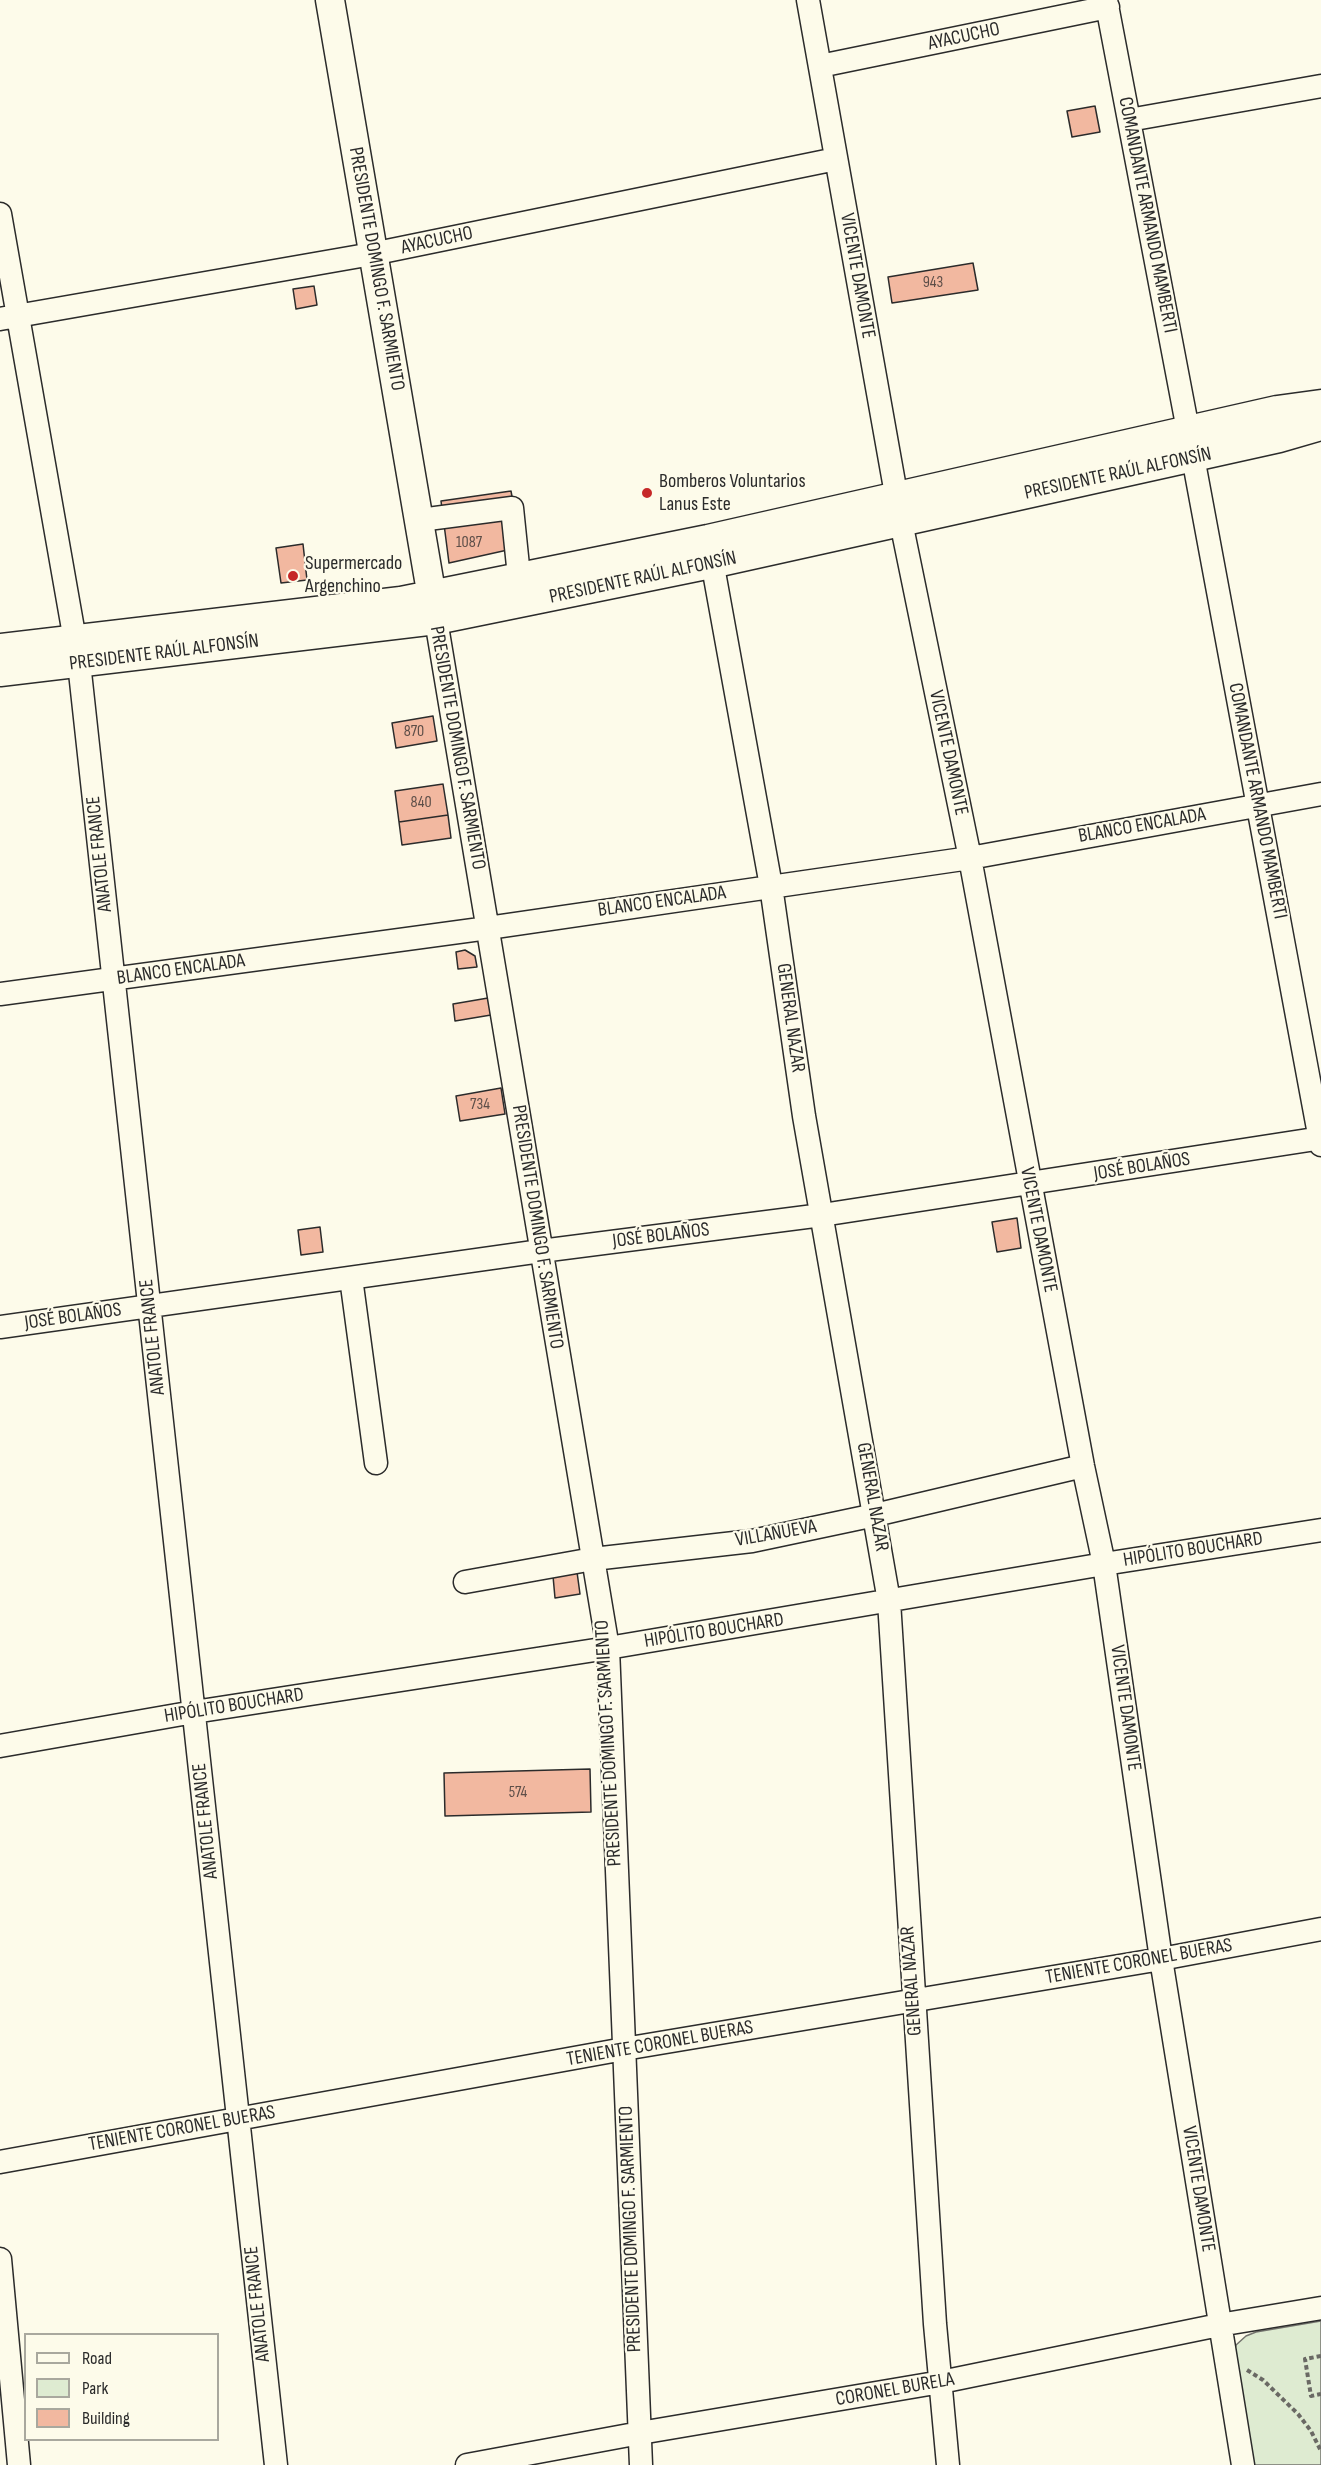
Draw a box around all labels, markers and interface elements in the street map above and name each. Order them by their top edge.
street label: AYACUCHO [926,18,1002,56]
street label: COMANDANTE ARMANDO MAMBERTI [1112,95,1182,335]
street label: PRESIDENTE DOMINGO F. SARMIENTO [343,145,409,393]
street label: VICENTE DAMONTE [834,211,880,341]
street label: AYACUCHO [399,222,475,260]
house number: 943 [923,273,943,293]
street label: PRESIDENTE RAÚL ALFONSÍN [1022,442,1214,506]
place label: Bomberos Voluntarios Lanus Este [659,470,806,517]
marker: Bomberos Voluntarios Lanus Este [640,486,654,500]
house number: 1087 [456,533,482,553]
street label: PRESIDENTE RAÚL ALFONSÍN [547,546,739,610]
place label: Supermercado Argenchino [305,552,402,599]
marker: Supermercado Argenchino [286,569,300,583]
street label: PRESIDENTE DOMINGO F. SARMIENTO [424,624,490,872]
street label: PRESIDENTE RAÚL ALFONSÍN [68,629,260,677]
street label: COMANDANTE ARMANDO MAMBERTI [1222,681,1292,921]
street label: VICENTE DAMONTE [923,688,973,818]
house number: 870 [404,722,424,742]
house number: 840 [410,793,432,813]
street label: ANATOLE FRANCE [82,795,118,913]
street label: BLANCO ENCALADA [1076,803,1208,849]
street label: BLANCO ENCALADA [597,881,727,923]
street label: BLANCO ENCALADA [116,949,246,991]
street label: GENERAL NAZAR [770,962,810,1074]
house number: 734 [470,1095,490,1115]
street label: PRESIDENTE DOMINGO F. SARMIENTO [506,1103,568,1351]
street label: JOSÉ BOLAÑOS [1092,1148,1192,1186]
street label: VICENTE DAMONTE [1014,1165,1062,1295]
street label: JOSÉ BOLAÑOS [611,1218,711,1254]
street label: ANATOLE FRANCE [135,1278,171,1396]
street label: JOSÉ BOLAÑOS [23,1298,123,1336]
street label: GENERAL NAZAR [851,1441,893,1553]
street label: VILLANUEVA [734,1515,818,1553]
street label: HIPÓLITO BOUCHARD [1122,1527,1264,1573]
street label: HIPÓLITO BOUCHARD [643,1608,785,1654]
street label: PRESIDENTE DOMINGO F. SARMIENTO [591,1619,627,1867]
street label: VICENTE DAMONTE [1104,1643,1146,1773]
street label: HIPÓLITO BOUCHARD [163,1683,305,1729]
street label: ANATOLE FRANCE [188,1762,224,1880]
house number: 574 [509,1783,527,1803]
street label: GENERAL NAZAR [896,1925,928,2037]
street label: TENIENTE CORONEL BUERAS [1044,1934,1234,1990]
street label: TENIENTE CORONEL BUERAS [565,2016,755,2072]
street label: TENIENTE CORONEL BUERAS [87,2101,277,2157]
street label: PRESIDENTE DOMINGO F. SARMIENTO [615,2105,647,2353]
street label: VICENTE DAMONTE [1176,2124,1220,2254]
street label: ANATOLE FRANCE [240,2245,276,2363]
legend [24,2333,219,2441]
text: Road [82,2348,112,2369]
street label: CORONEL BURELA [834,2368,956,2412]
text: Park [82,2378,108,2399]
text: Building [82,2408,130,2429]

